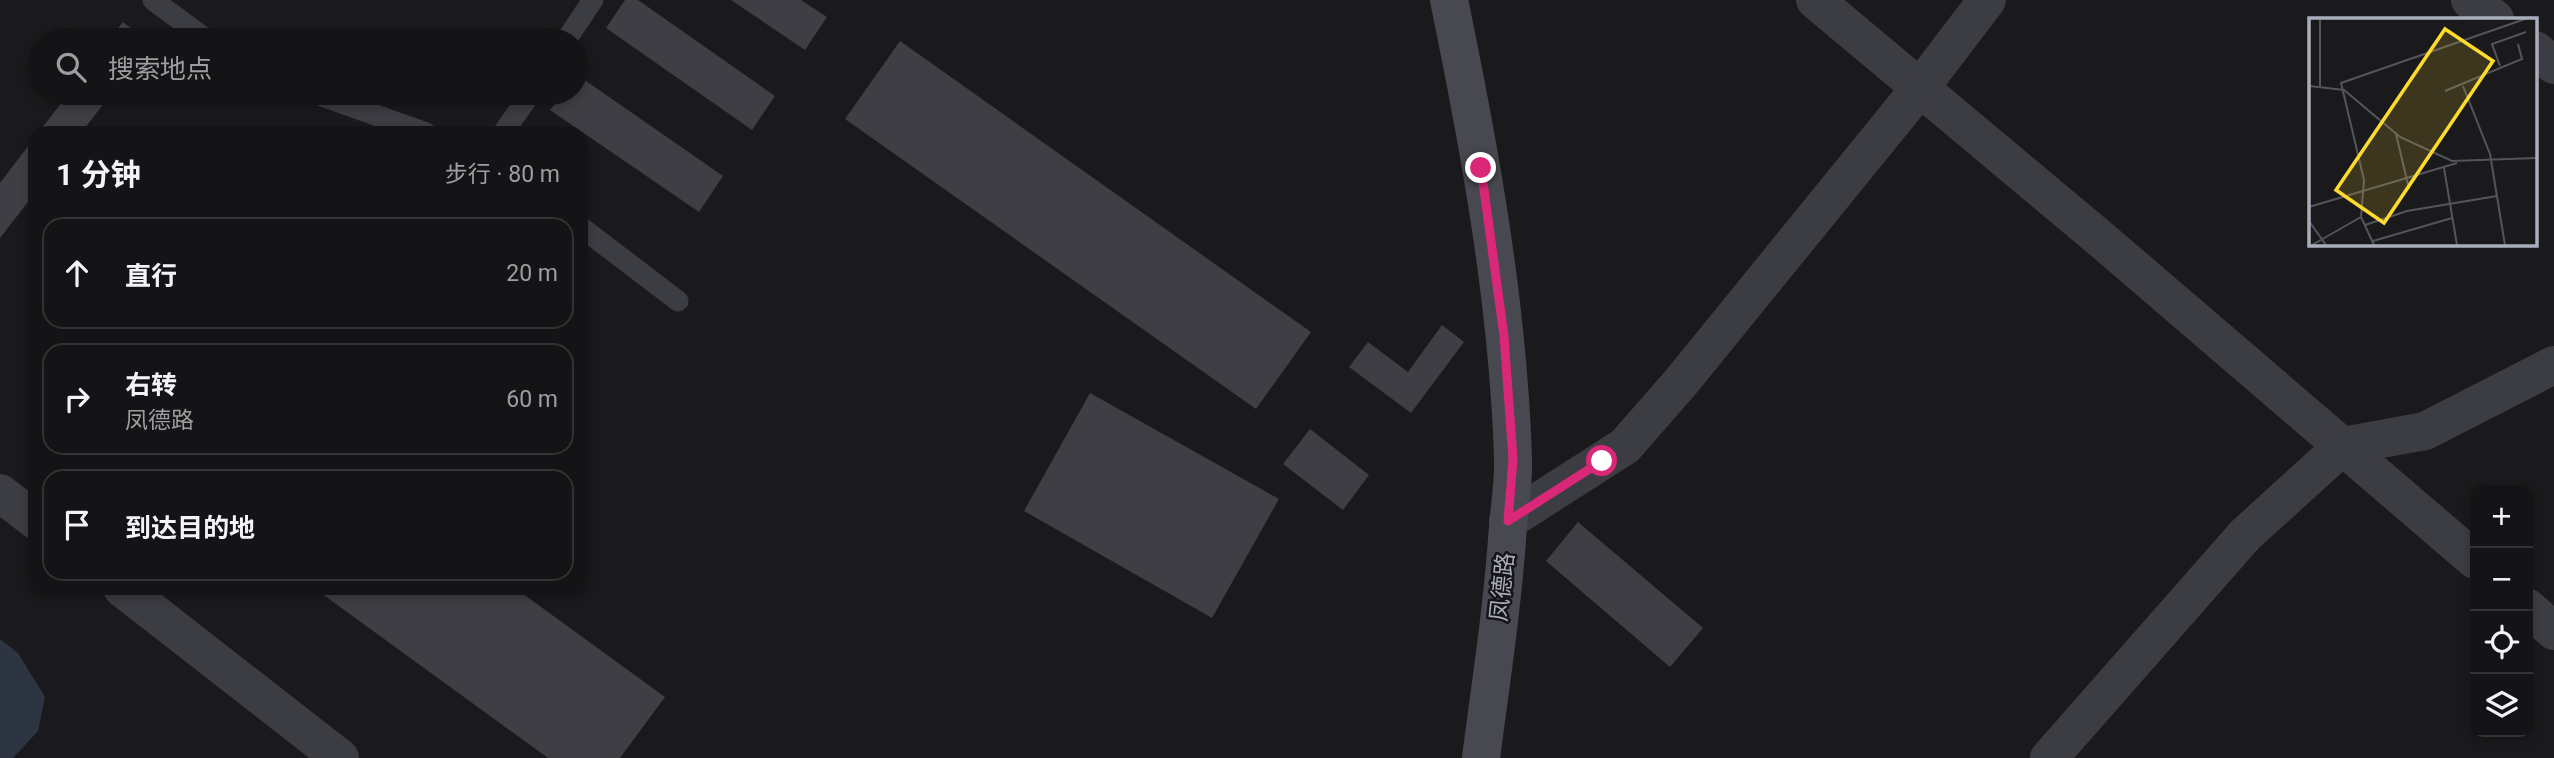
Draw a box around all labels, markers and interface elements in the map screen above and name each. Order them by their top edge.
inset map [2309,18,2536,245]
search box [28,28,588,105]
icon: search [52,48,90,86]
text: 搜索地点 [108,54,212,84]
route end [1465,152,1496,183]
text: 1 分钟 [56,157,141,192]
text: 步行 · 80 m [445,161,560,188]
icon: ahead [58,254,96,292]
text: 20 m [506,260,558,287]
text: 直行 [125,261,177,291]
text: 右转 [125,370,177,400]
icon: right [58,380,96,418]
text: 60 m [506,386,558,413]
text: 凤德路 [125,407,194,434]
route start [1586,445,1617,476]
map controls [2470,485,2533,737]
button: + [2470,485,2533,548]
icon: arrive [58,506,96,544]
text: 到达目的地 [125,513,255,543]
button: − [2470,548,2533,611]
street label: 凤德路 [1485,551,1520,623]
button: locate [2470,611,2533,674]
button: layers [2470,674,2533,737]

